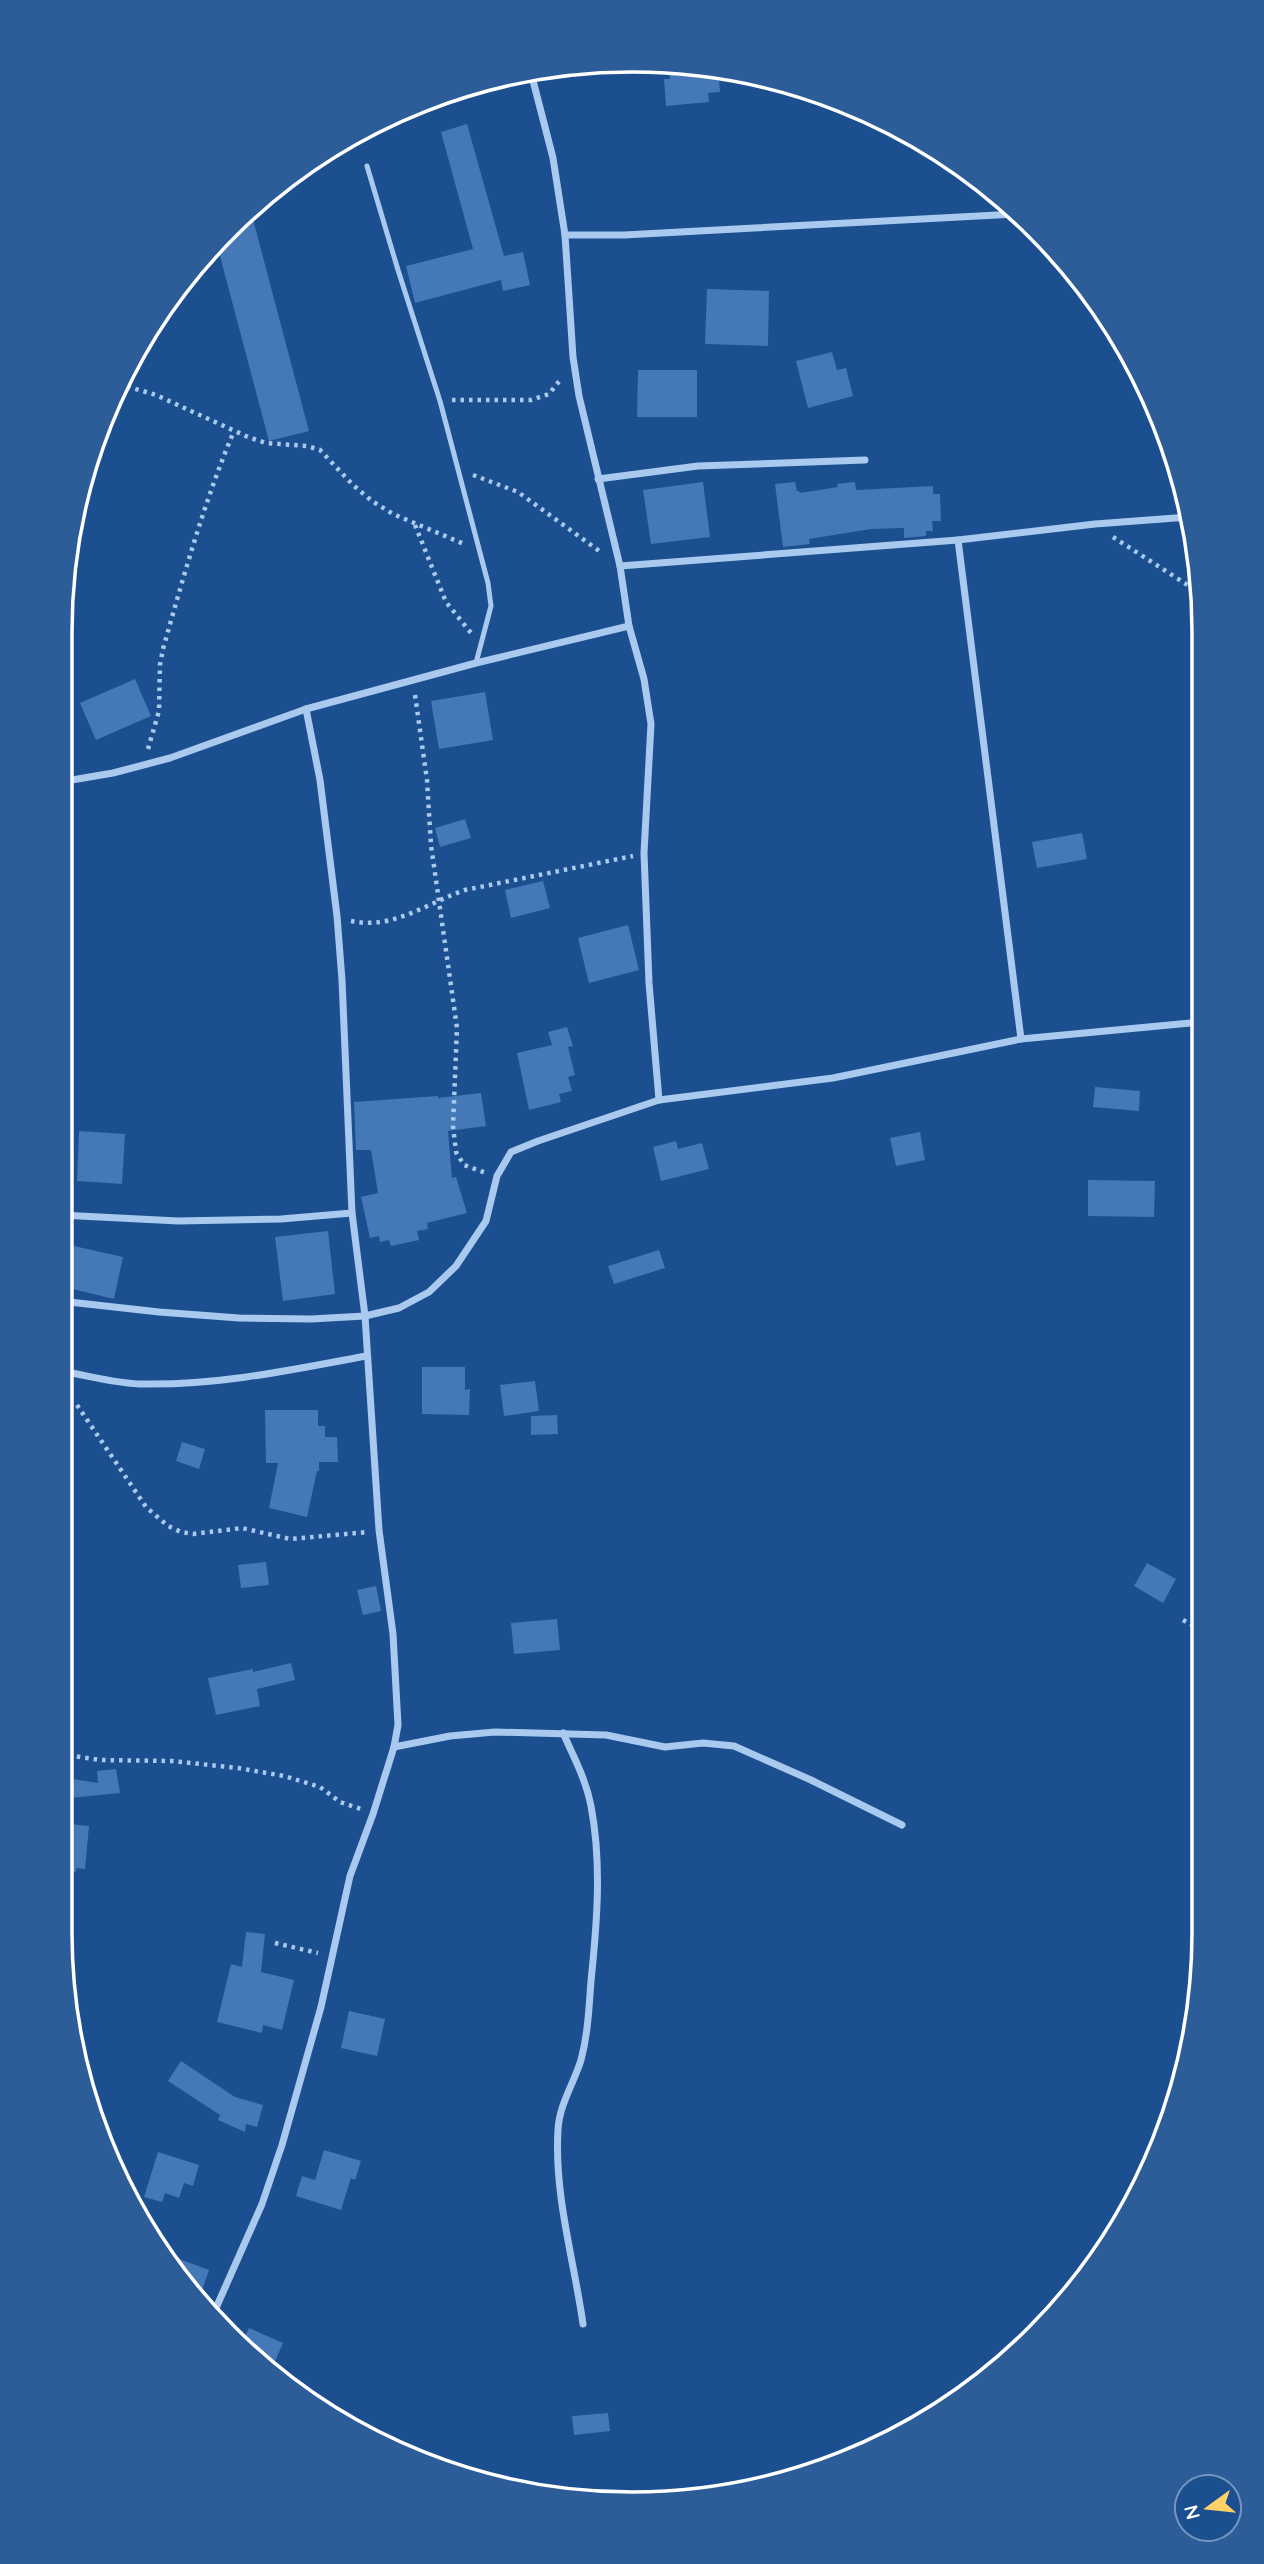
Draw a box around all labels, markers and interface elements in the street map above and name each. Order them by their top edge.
north arrow [1173,2473,1243,2543]
text: N [1178,2503,1205,2522]

